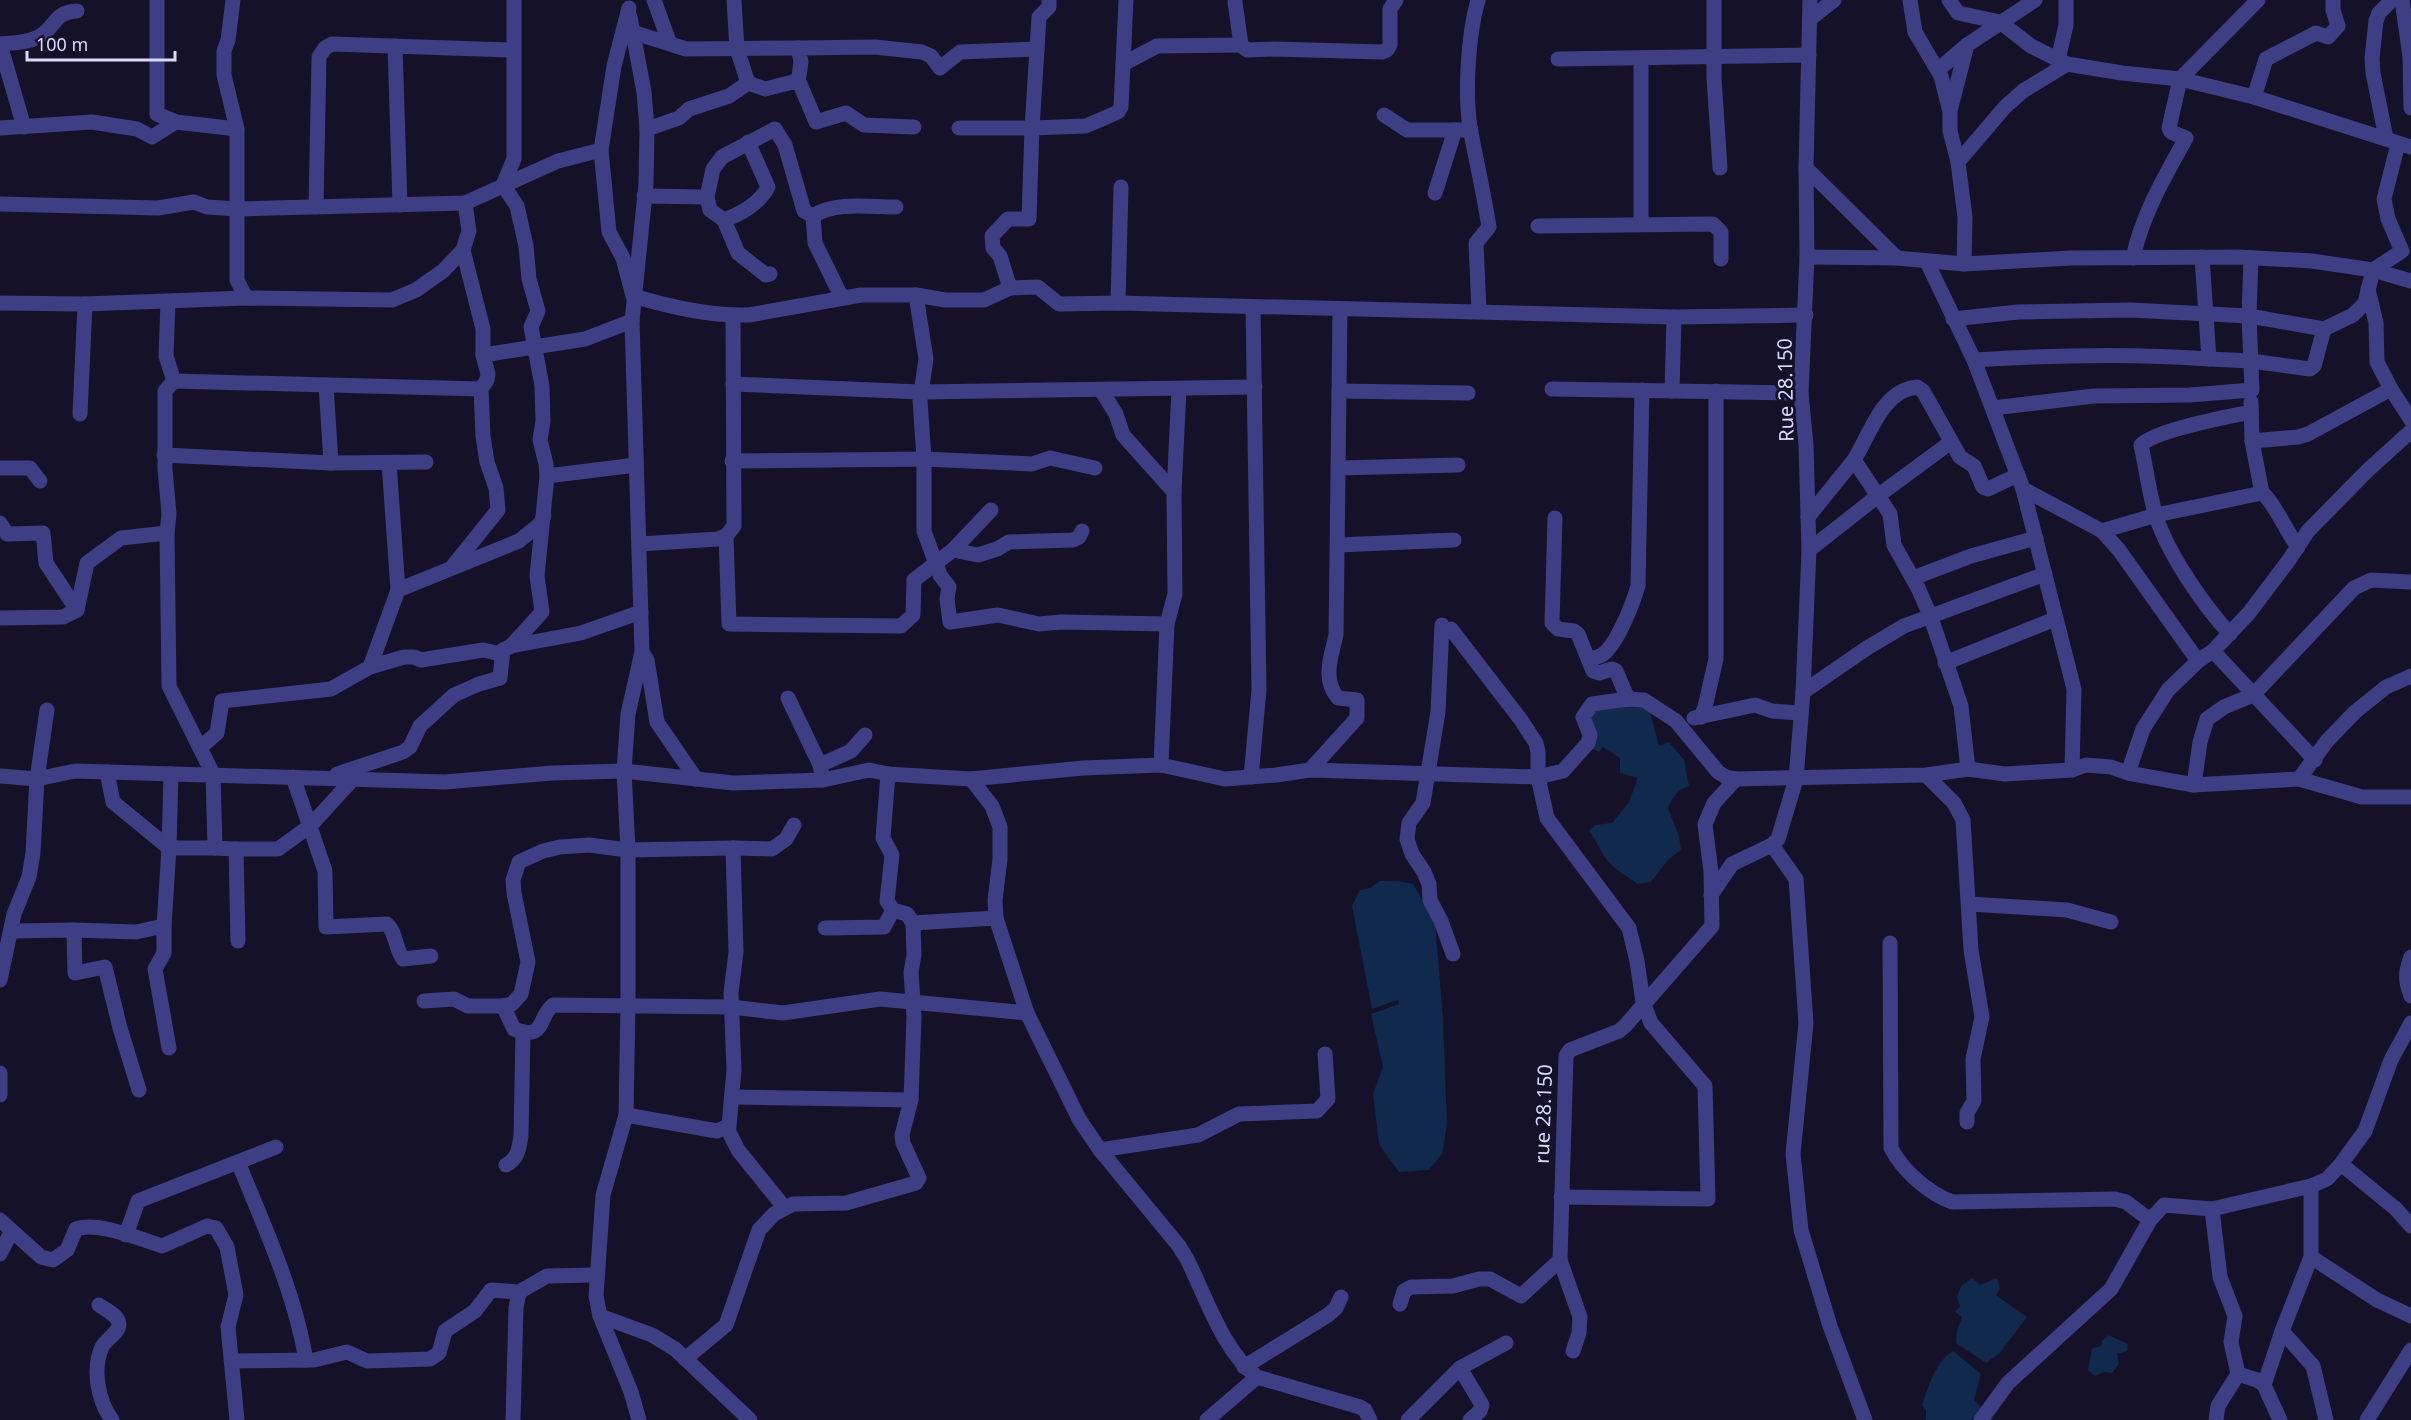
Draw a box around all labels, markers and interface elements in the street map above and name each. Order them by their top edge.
scale bar [27,24,176,62]
text: 100 m [36,32,88,56]
street label: Rue 28.150 [1771,338,1799,442]
street label: rue 28.150 [1528,1064,1558,1164]

